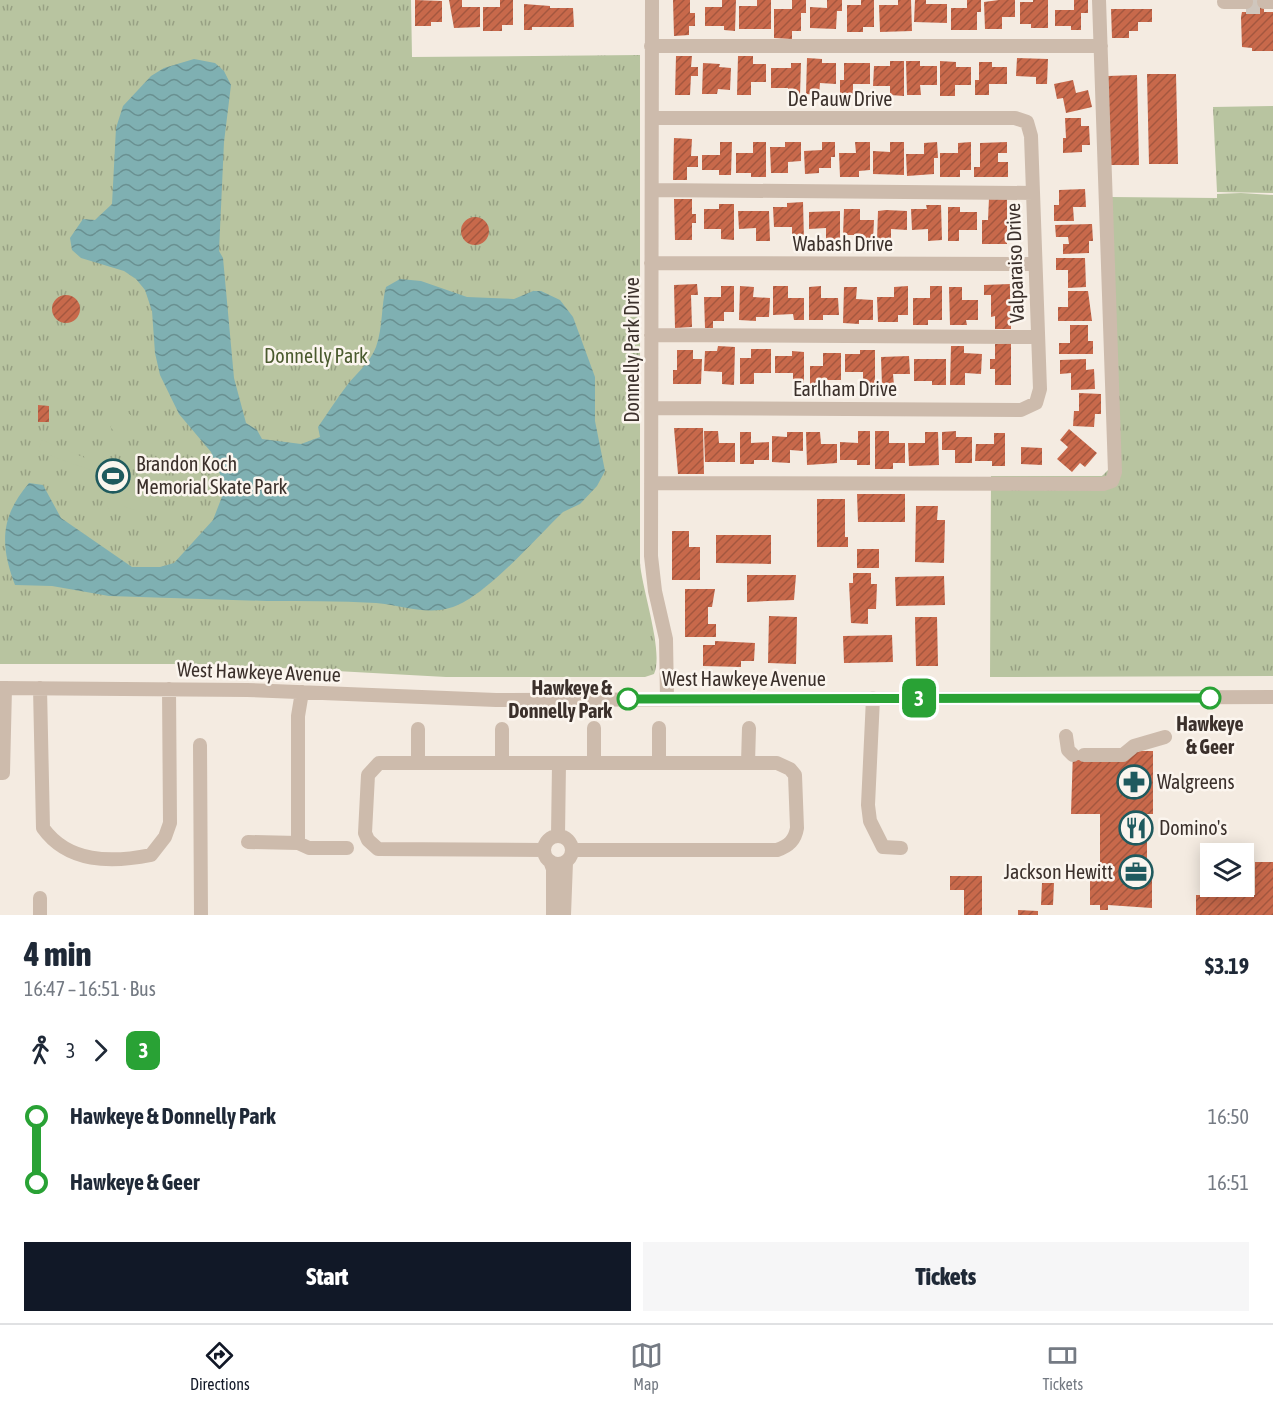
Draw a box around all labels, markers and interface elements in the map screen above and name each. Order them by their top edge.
street label: De Pauw Drive [788,87,892,110]
street label: Valparaiso Drive [1001,203,1028,323]
street label: Wabash Drive [793,232,893,255]
street label: Donnelly Park Drive [620,277,643,423]
park label: Donnelly Park [264,344,368,367]
street label: Earlham Drive [793,377,897,400]
place label: Brandon Koch Memorial Skate Park [136,452,288,498]
sports icon: Brandon Koch Memorial Skate Park [95,458,131,494]
street label: West Hawkeye Avenue [177,657,341,686]
street label: West Hawkeye Avenue [662,667,826,690]
place label: Hawkeye & Donnelly Park [508,676,613,722]
line badge: 3 [900,678,938,718]
text: 3 [914,686,924,710]
marker: Hawkeye & Geer [1199,687,1221,709]
marker: Hawkeye & Donnelly Park [617,688,639,710]
place label: Hawkeye & Geer [1176,712,1244,758]
pharmacy icon: Walgreens [1116,764,1152,800]
place label: Walgreens [1157,770,1235,793]
restaurant icon: Domino's [1118,810,1154,846]
place label: Domino's [1159,816,1227,839]
map controls [1200,843,1254,897]
button: layers [1200,843,1254,897]
office icon: Jackson Hewitt [1118,854,1154,890]
place label: Jackson Hewitt [1004,860,1113,883]
text: 4 min [24,935,91,973]
text: $3.19 [1205,953,1249,979]
text: 16:47 – 16:51 · Bus [24,977,156,1000]
icon: walk [24,1034,57,1067]
icon: forward [84,1034,117,1067]
text: 3 [138,1038,148,1062]
text: 3 [66,1039,75,1062]
text: Hawkeye & Donnelly Park [70,1103,276,1129]
text: 16:50 [1208,1105,1249,1128]
text: Hawkeye & Geer [70,1169,199,1195]
text: 16:51 [1208,1171,1249,1194]
button: Start [24,1242,631,1311]
button: Tickets [643,1242,1249,1311]
tab: Directions [190,1339,250,1393]
tab: Map [630,1339,663,1393]
tab: Tickets [1042,1339,1083,1393]

